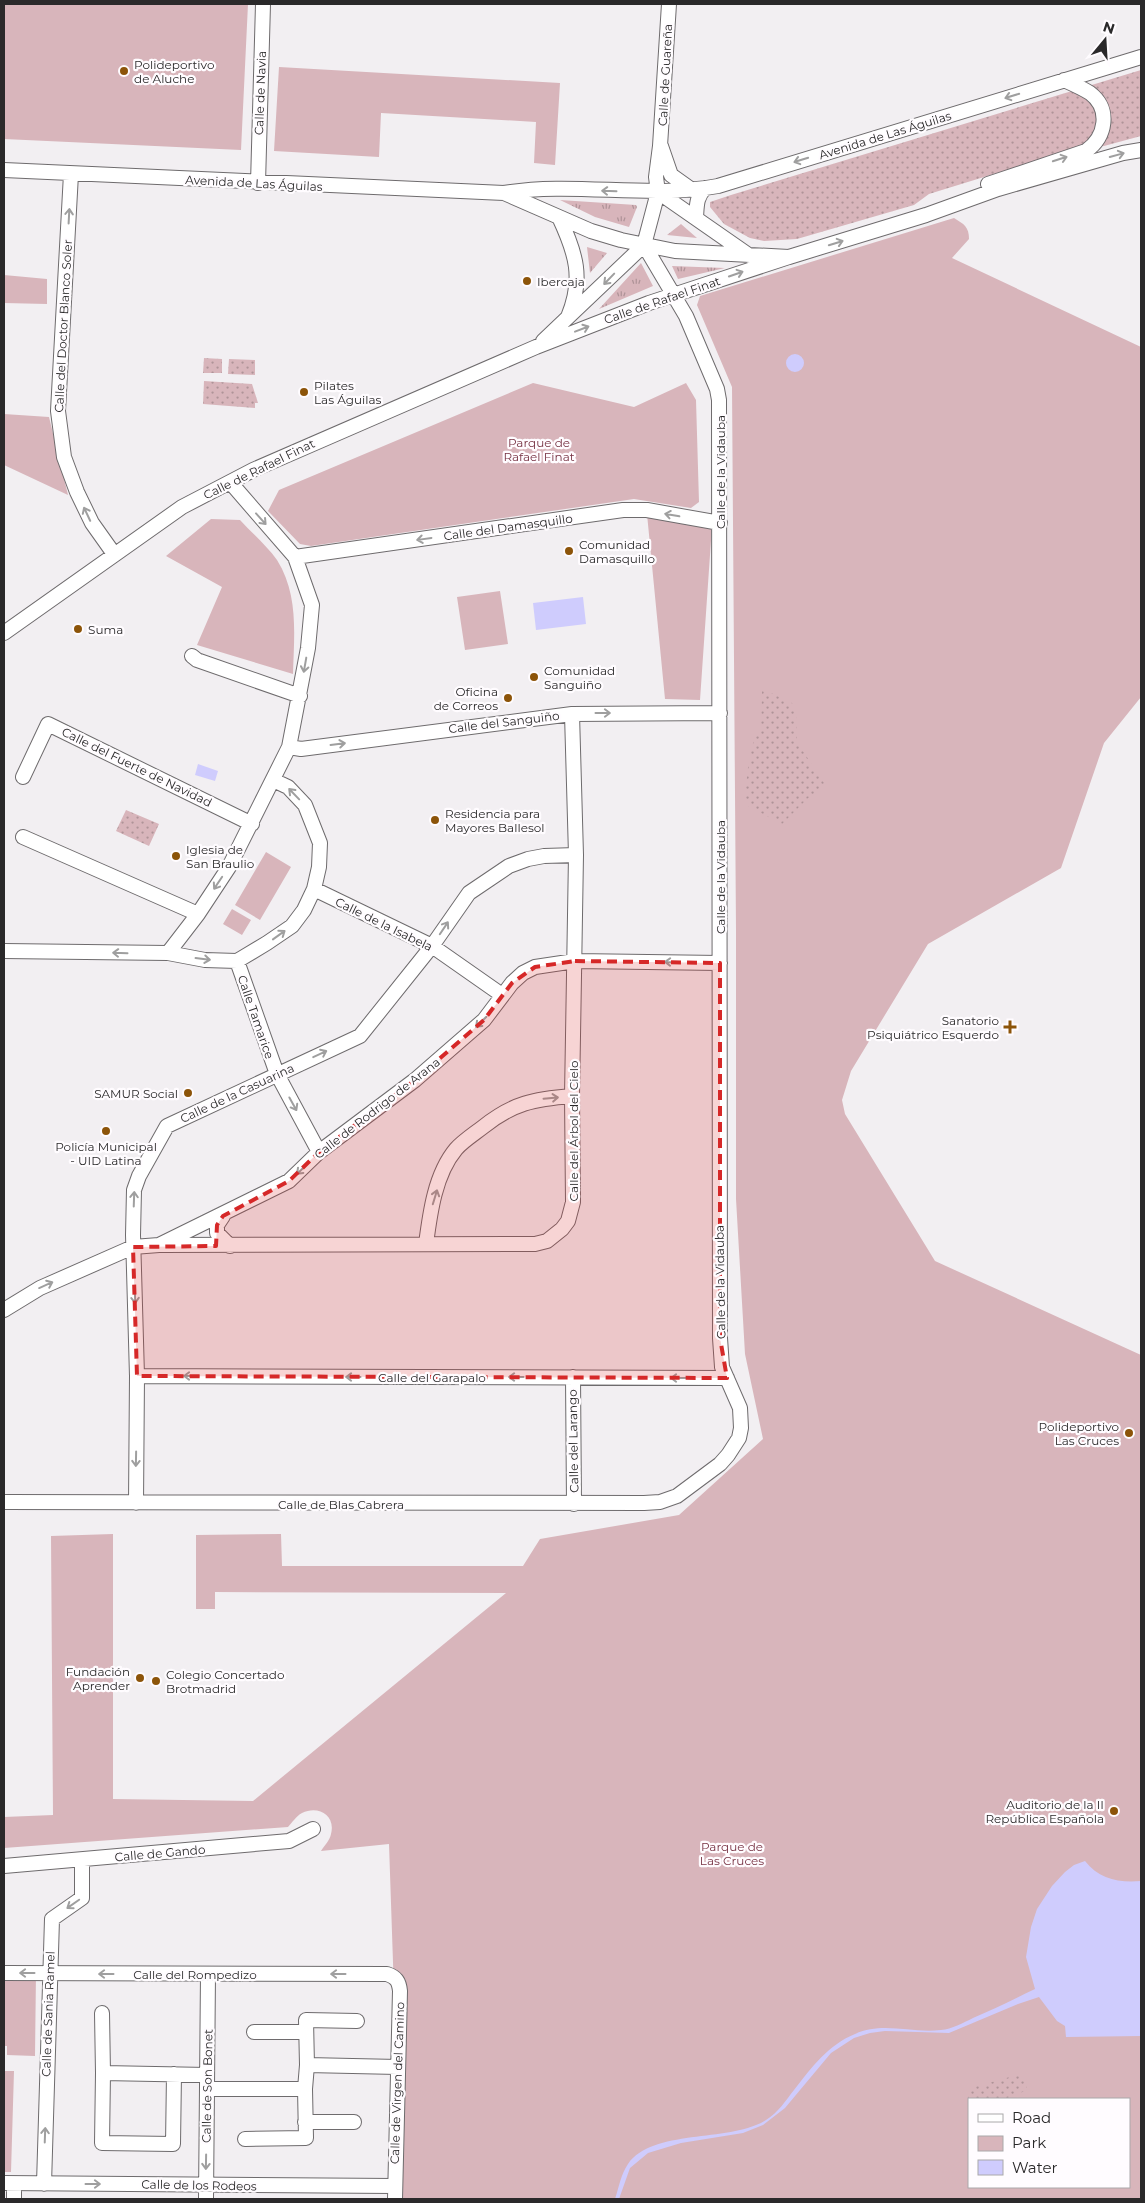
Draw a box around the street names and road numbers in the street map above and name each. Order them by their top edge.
street label: Calle de Guareña [655,23,675,127]
street label: Calle de Navia [251,51,269,135]
street label: Avenida de Las Águilas [817,108,953,162]
street label: Avenida de Las Águilas [185,172,323,194]
street label: Calle del Doctor Blanco Soler [51,239,75,413]
street label: Calle de Rafael Finat [602,273,722,327]
street label: Calle de la Vidauba [713,415,728,529]
street label: Calle de Rafael Finat [201,435,317,503]
street label: Calle del Damasquillo [443,511,573,543]
street label: Calle del Sanguiño [448,708,560,736]
street label: Calle del Fuerte de Navidad [59,724,215,810]
street label: Calle de la Vidauba [713,820,728,934]
street label: Calle de la Isabela [333,894,435,954]
street label: Calle Tamarice [235,973,277,1061]
street label: Calle de Rodrigo de Arana [311,1054,443,1162]
street label: Calle de la Casuarina [178,1060,296,1126]
street label: Calle del Árbol del Cielo [566,1061,581,1201]
street label: Calle de la Vidauba [712,1225,728,1339]
street label: Calle del Garapalo [378,1370,486,1385]
street label: Calle del Larango [565,1389,581,1493]
street label: Calle de Blas Cabrera [278,1497,404,1512]
street label: Calle de Gando [114,1842,206,1864]
street label: Calle de Sania Ramel [38,1951,58,2077]
street label: Calle del Rompedizo [133,1967,257,1982]
street label: Calle de Virgen del Camino [387,2002,407,2164]
street label: Calle de Son Bonet [199,2029,215,2143]
street label: Calle de los Rodeos [141,2176,257,2194]

